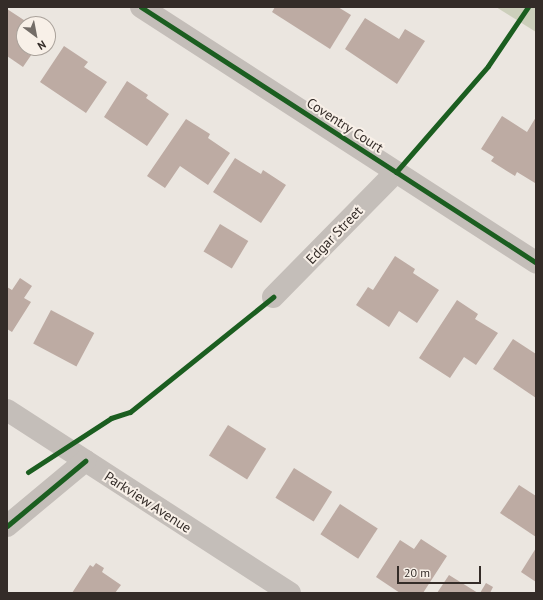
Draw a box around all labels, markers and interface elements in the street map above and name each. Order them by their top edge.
north arrow [16,16,56,56]
text: N [35,37,49,53]
street label: Coventry Court [303,94,387,156]
street label: Edgar Street [302,203,366,267]
street label: Parkview Avenue [101,467,195,537]
scale bar [399,558,483,584]
text: 20 m [404,565,430,580]

